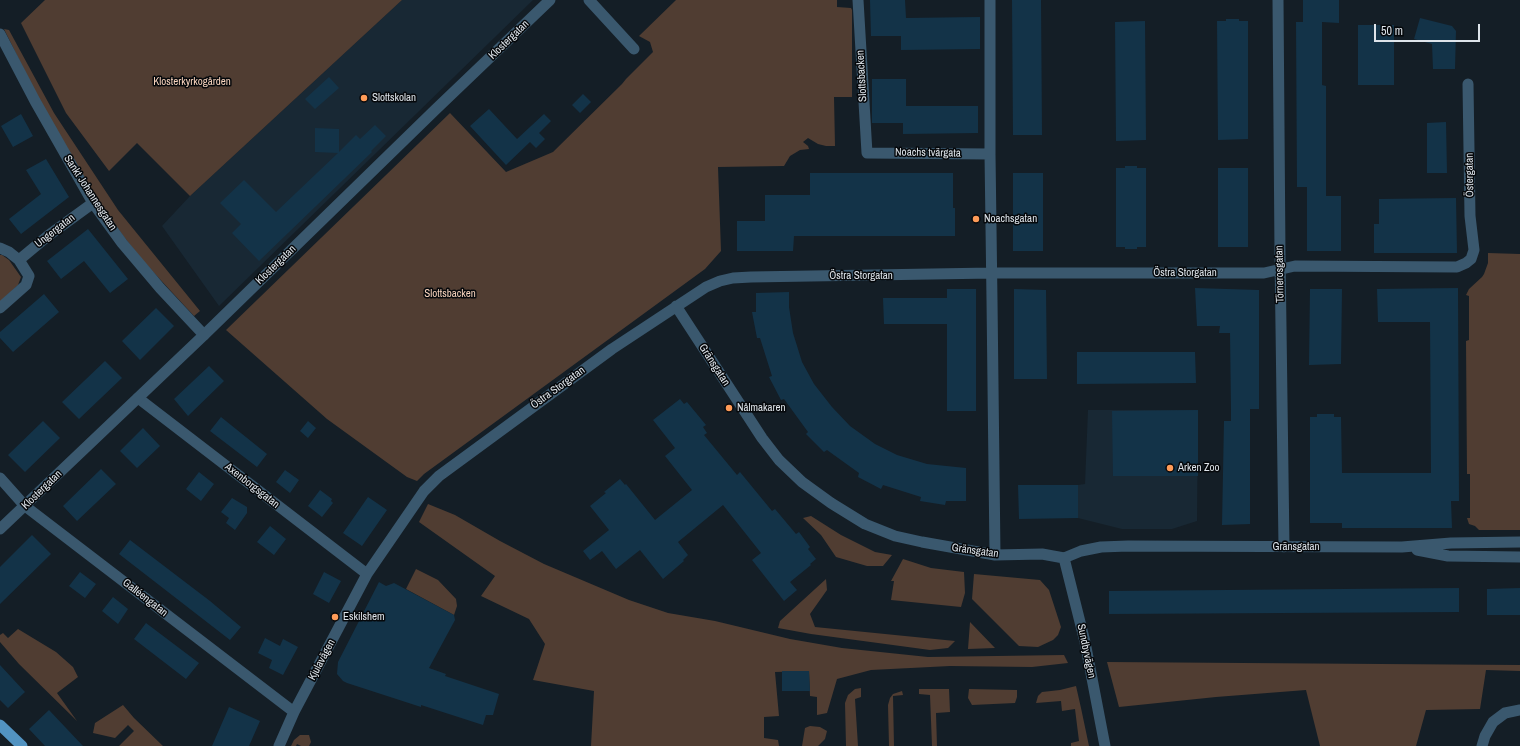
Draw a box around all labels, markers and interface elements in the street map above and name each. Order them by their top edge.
scale bar [1376,16,1482,42]
street label: Klostergatan [486,18,532,62]
text: 50 m [1381,23,1403,39]
street label: Slottsbacken [854,50,870,102]
park label: Klosterkyrkogården [153,75,231,89]
place label: Slottskolan [372,91,416,105]
marker: Slottskolan [359,93,369,103]
street label: Noachs tvärgata [895,146,961,160]
street label: Sankt Johannesgatan [61,153,119,233]
street label: Östergatan [1463,153,1477,197]
street label: Ungergatan [32,211,78,251]
place label: Noachsgatan [984,212,1037,226]
marker: Noachsgatan [971,214,981,224]
street label: Klostergatan [253,243,299,287]
street label: Törnerosgatan [1273,245,1287,303]
street label: Östra Storgatan [1153,266,1217,280]
street label: Östra Storgatan [829,269,893,283]
park label: Slottsbacken [424,287,476,301]
street label: Gränsgatan [696,342,732,388]
street label: Östra Storgatan [528,364,588,412]
place label: Nålmakaren [737,401,786,415]
marker: Nålmakaren [724,403,734,413]
street label: Axenborgsgatan [222,461,282,511]
place label: Arken Zoo [1178,461,1220,475]
marker: Arken Zoo [1165,463,1175,473]
street label: Klostergatan [19,468,65,512]
street label: Gränsgatan [1272,540,1320,554]
street label: Gränsgatan [951,541,999,561]
street label: Galléengatan [120,576,170,620]
place label: Eskilshem [343,610,385,624]
marker: Eskilshem [330,612,340,622]
street label: Sundbyvägen [1074,623,1098,679]
street label: Kjulavägen [306,637,338,683]

